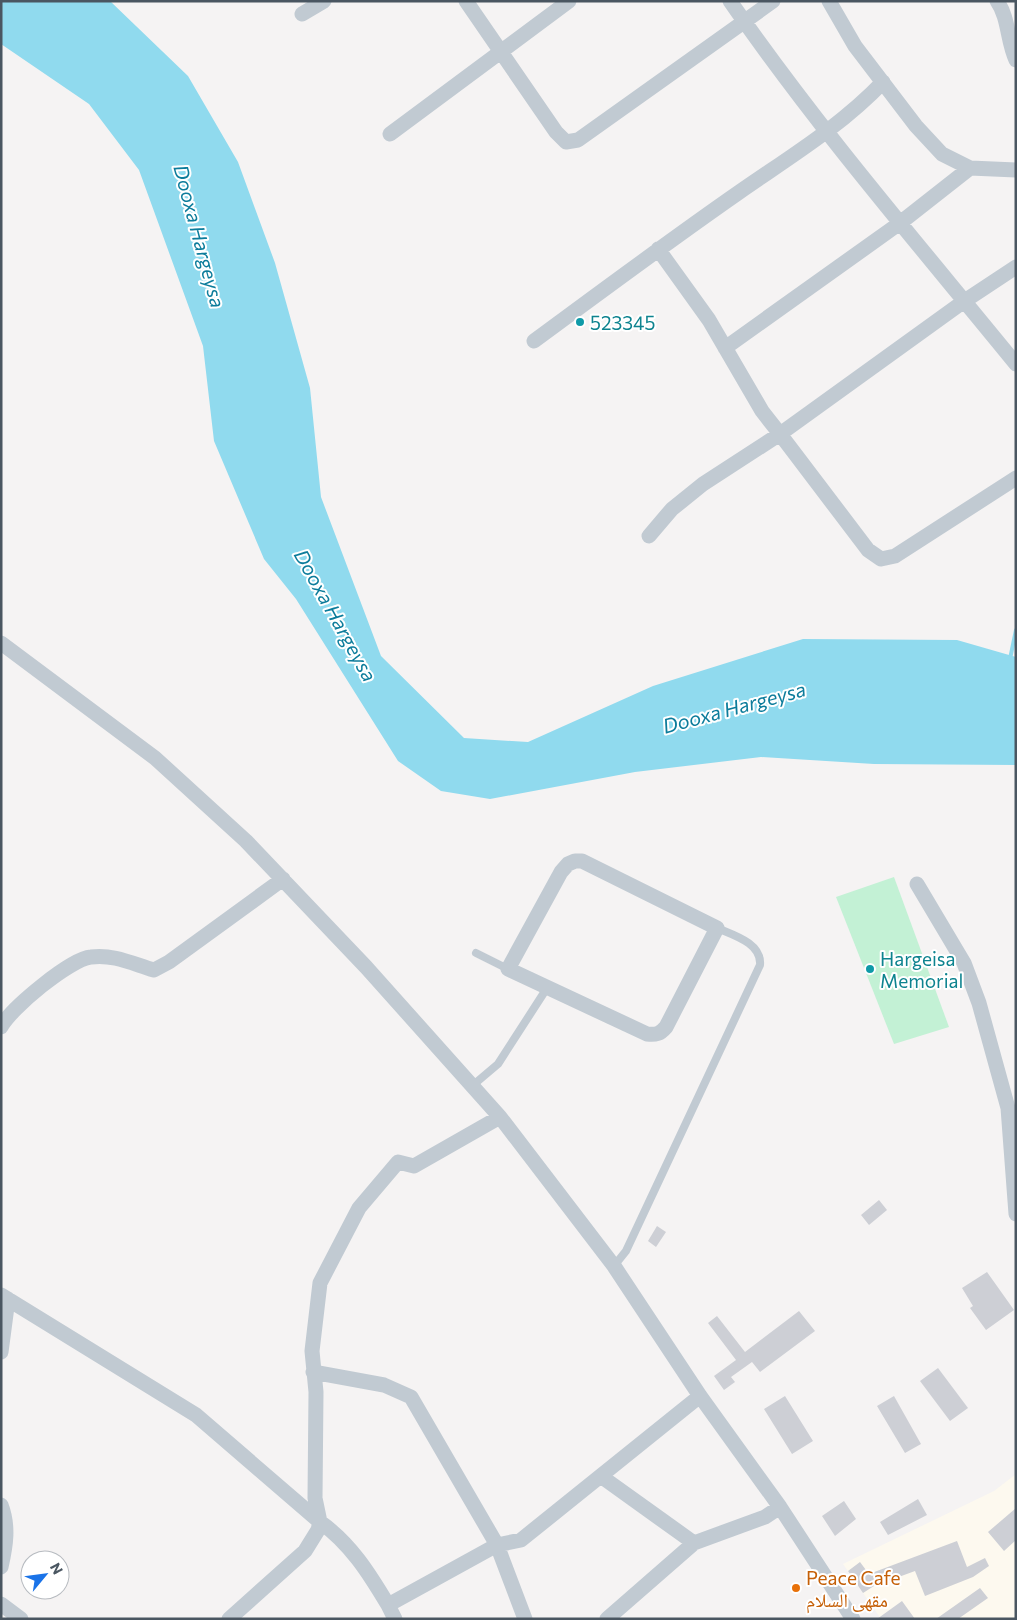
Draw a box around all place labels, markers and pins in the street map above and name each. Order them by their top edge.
place label: 523345 [590,311,655,334]
marker: 523345 [574,316,586,328]
place label: Hargeisa Memorial [880,947,963,992]
marker: Hargeisa Memorial [864,963,876,975]
place label: Peace Cafe مقهى السلام [806,1566,901,1614]
marker: Peace Cafe مقهى السلام [790,1582,802,1594]

